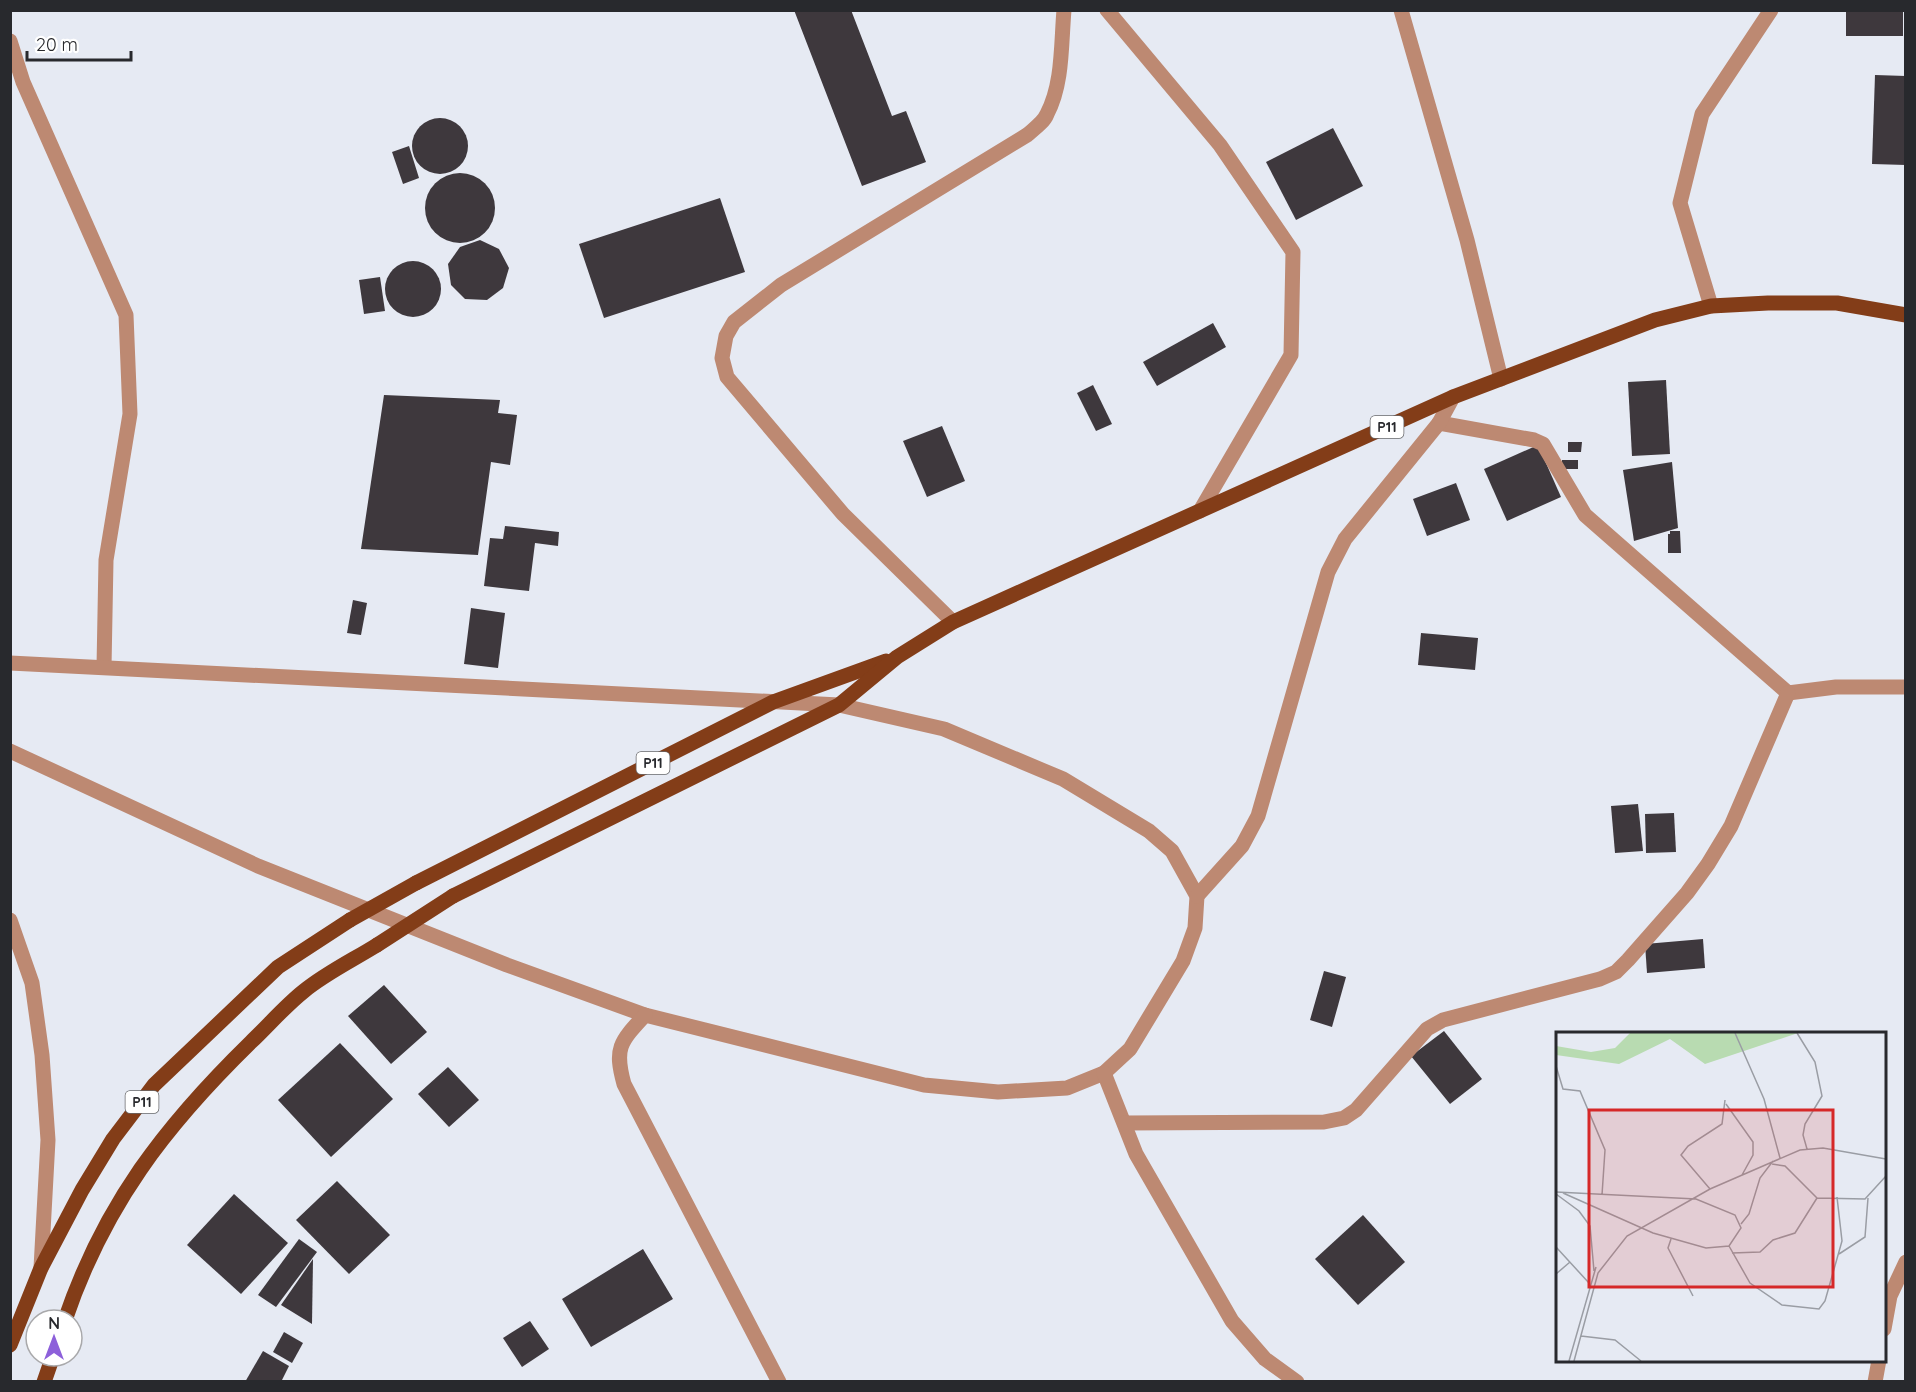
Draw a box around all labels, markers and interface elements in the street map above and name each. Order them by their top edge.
scale bar [27,24,130,62]
text: 20 m [36,33,78,56]
road number: P11 [1370,416,1404,438]
road number: P11 [636,752,670,774]
inset map [1556,1032,1886,1362]
road number: P11 [126,1091,158,1113]
north arrow [24,1308,84,1368]
text: N [48,1313,60,1333]

